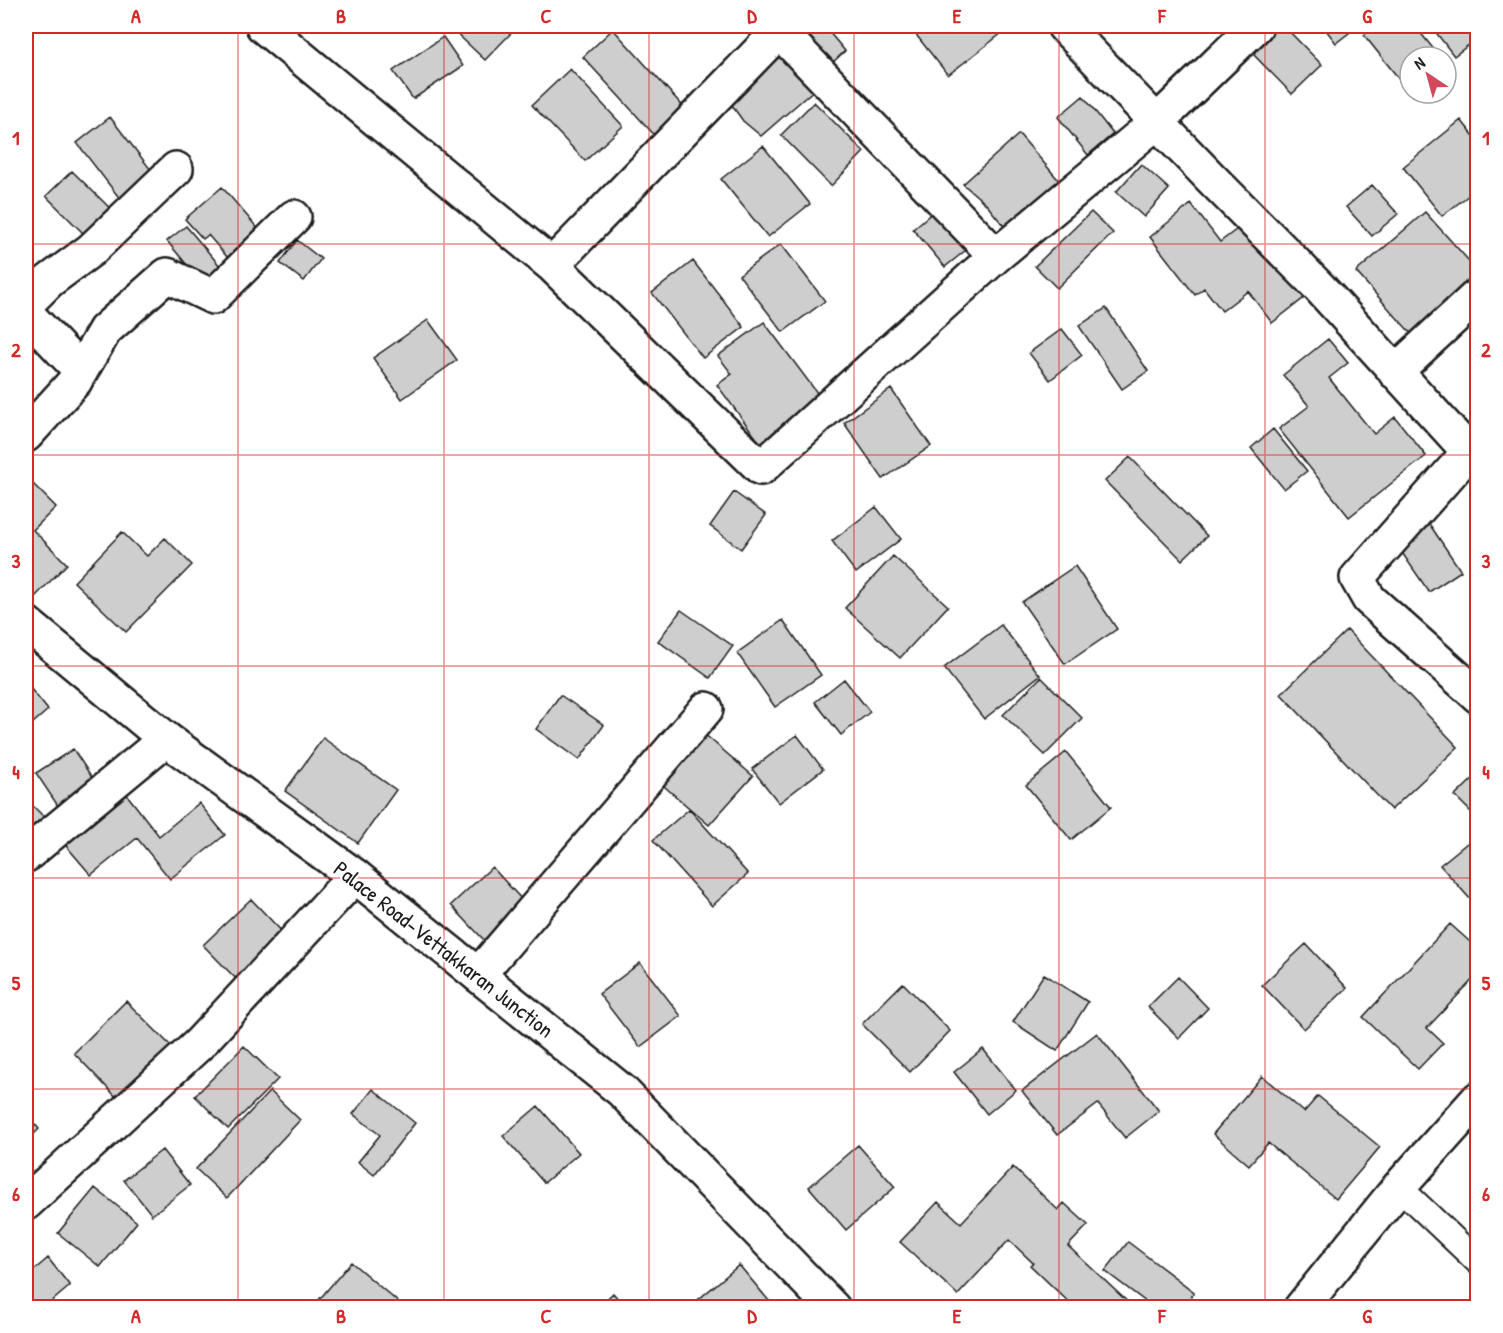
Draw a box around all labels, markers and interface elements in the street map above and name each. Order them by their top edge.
text: A [131,2,141,29]
text: B [336,2,346,29]
text: C [541,2,552,29]
text: D [747,2,757,29]
text: E [953,2,962,29]
text: F [1157,2,1167,29]
text: G [1362,2,1372,29]
north arrow [1398,45,1458,105]
text: N [1409,51,1429,74]
text: 1 [12,124,20,151]
text: 1 [1482,124,1490,151]
text: 2 [11,336,21,363]
text: 2 [1481,336,1491,363]
text: 3 [12,547,21,574]
text: 3 [1482,547,1491,574]
text: 4 [12,758,20,785]
text: 4 [1482,758,1490,785]
street label: Palace Road-Vettakkaran Junction [328,854,560,1044]
text: 5 [12,969,21,996]
text: 5 [1482,969,1491,996]
text: 6 [12,1180,20,1207]
text: 6 [1482,1180,1490,1207]
text: A [131,1302,141,1329]
text: B [336,1302,346,1329]
text: C [541,1302,552,1329]
text: D [747,1302,757,1329]
text: E [953,1302,962,1329]
text: F [1157,1302,1167,1329]
text: G [1362,1302,1372,1329]

